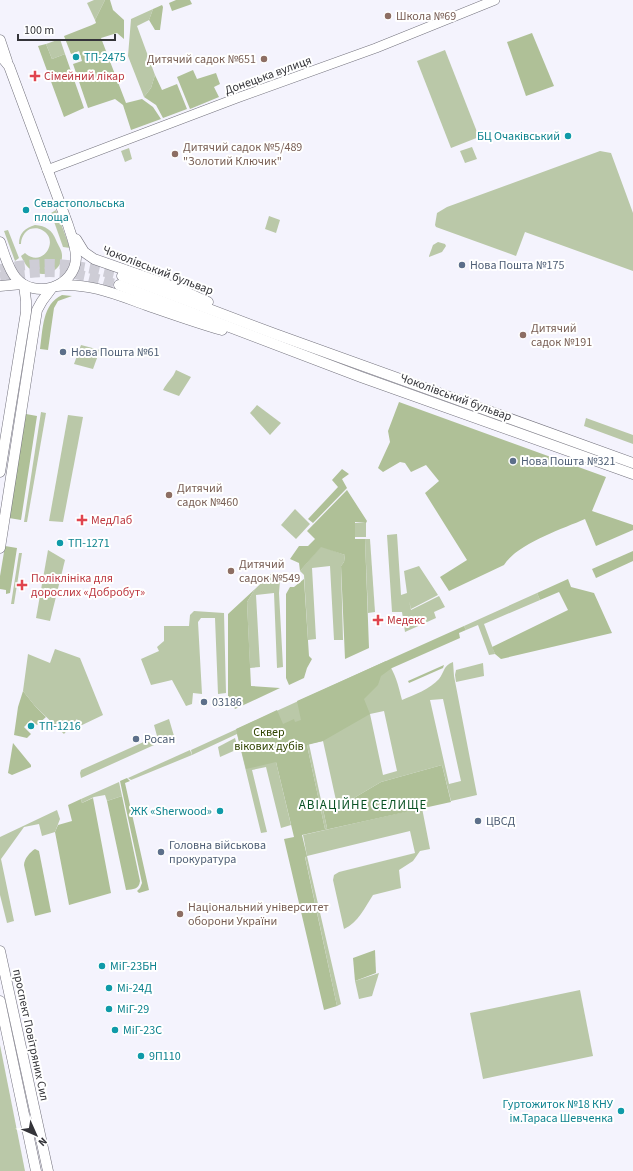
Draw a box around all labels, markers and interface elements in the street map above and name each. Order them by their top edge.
place label: Школа №69 [396,8,456,25]
marker: Школа №69 [383,11,393,21]
scale bar [18,16,115,42]
text: 100 m [24,22,54,39]
place label: ТП-2475 [84,49,126,66]
place label: Дитячий садок №651 [147,51,256,68]
marker: ТП-2475 [71,52,81,62]
street label: Донецька вулиця [222,52,314,99]
marker: Дитячий садок №651 [259,54,269,64]
place label: Сімейний лікар [44,68,125,85]
marker: Сімейний лікар [29,70,41,82]
place label: БЦ Очаківський [477,128,560,145]
marker: БЦ Очаківський [563,131,573,141]
place label: Дитячий садок №5/489 "Золотий Ключик" [183,139,302,170]
marker: Дитячий садок №5/489 "Золотий Ключик" [170,149,180,159]
place label: Севастопольська площа [34,195,125,226]
marker: Севастопольська площа [21,205,31,215]
street label: Чоколівський бульвар [100,241,216,300]
place label: Нова Пошта №175 [470,257,564,274]
marker: Нова Пошта №175 [457,260,467,270]
place label: Дитячий садок №191 [531,320,592,351]
marker: Дитячий садок №191 [518,330,528,340]
place label: Нова Пошта №61 [71,344,159,361]
marker: Нова Пошта №61 [58,347,68,357]
street label: Чоколівський бульвар [398,369,514,426]
place label: Нова Пошта №321 [521,453,615,470]
marker: Нова Пошта №321 [508,456,518,466]
place label: Дитячий садок №460 [177,480,238,511]
marker: Дитячий садок №460 [164,490,174,500]
place label: МедЛаб [91,512,132,529]
marker: МедЛаб [76,514,88,526]
place label: ТП-1271 [68,535,110,552]
marker: ТП-1271 [55,538,65,548]
place label: Дитячий садок №549 [239,556,300,587]
marker: Дитячий садок №549 [226,566,236,576]
place label: Поліклініка для дорослих «Добробут» [31,570,145,601]
marker: Поліклініка для дорослих «Добробут» [16,579,28,591]
place label: Медекс [387,612,426,629]
marker: Медекс [372,614,384,626]
place label: 03186 [212,694,242,711]
marker: 03186 [199,697,209,707]
place label: ТП-1216 [39,718,81,735]
marker: ТП-1216 [26,721,36,731]
park label: Сквер вікових дубів [234,724,304,755]
place label: Росан [144,731,175,748]
marker: Росан [131,734,141,744]
district label: АВІАЦІЙНЕ СЕЛИЩЕ [299,796,427,814]
place label: ЖК «Sherwood» [131,803,212,820]
marker: ЖК «Sherwood» [215,806,225,816]
place label: ЦВСД [486,813,516,830]
marker: ЦВСД [473,816,483,826]
place label: Головна військова прокуратура [169,837,266,868]
marker: Головна військова прокуратура [156,847,166,857]
place label: Національний університет оборони України [188,899,329,930]
marker: Національний університет оборони України [175,909,185,919]
place label: МіГ-23БН [110,958,157,975]
marker: МіГ-23БН [97,961,107,971]
street label: проспект Повітряних Сил [8,968,53,1103]
place label: Мі-24Д [117,980,152,997]
marker: Мі-24Д [104,983,114,993]
place label: МіГ-29 [117,1001,149,1018]
marker: МіГ-29 [104,1004,114,1014]
place label: МіГ-23С [123,1022,162,1039]
marker: МіГ-23С [110,1025,120,1035]
place label: 9П110 [149,1048,181,1065]
marker: 9П110 [136,1051,146,1061]
place label: Гуртожиток №18 КНУ ім.Тараса Шевченка [502,1096,614,1127]
marker: Гуртожиток №18 КНУ ім.Тараса Шевченка [616,1106,626,1116]
north arrow [16,1115,56,1155]
text: N [35,1134,51,1150]

